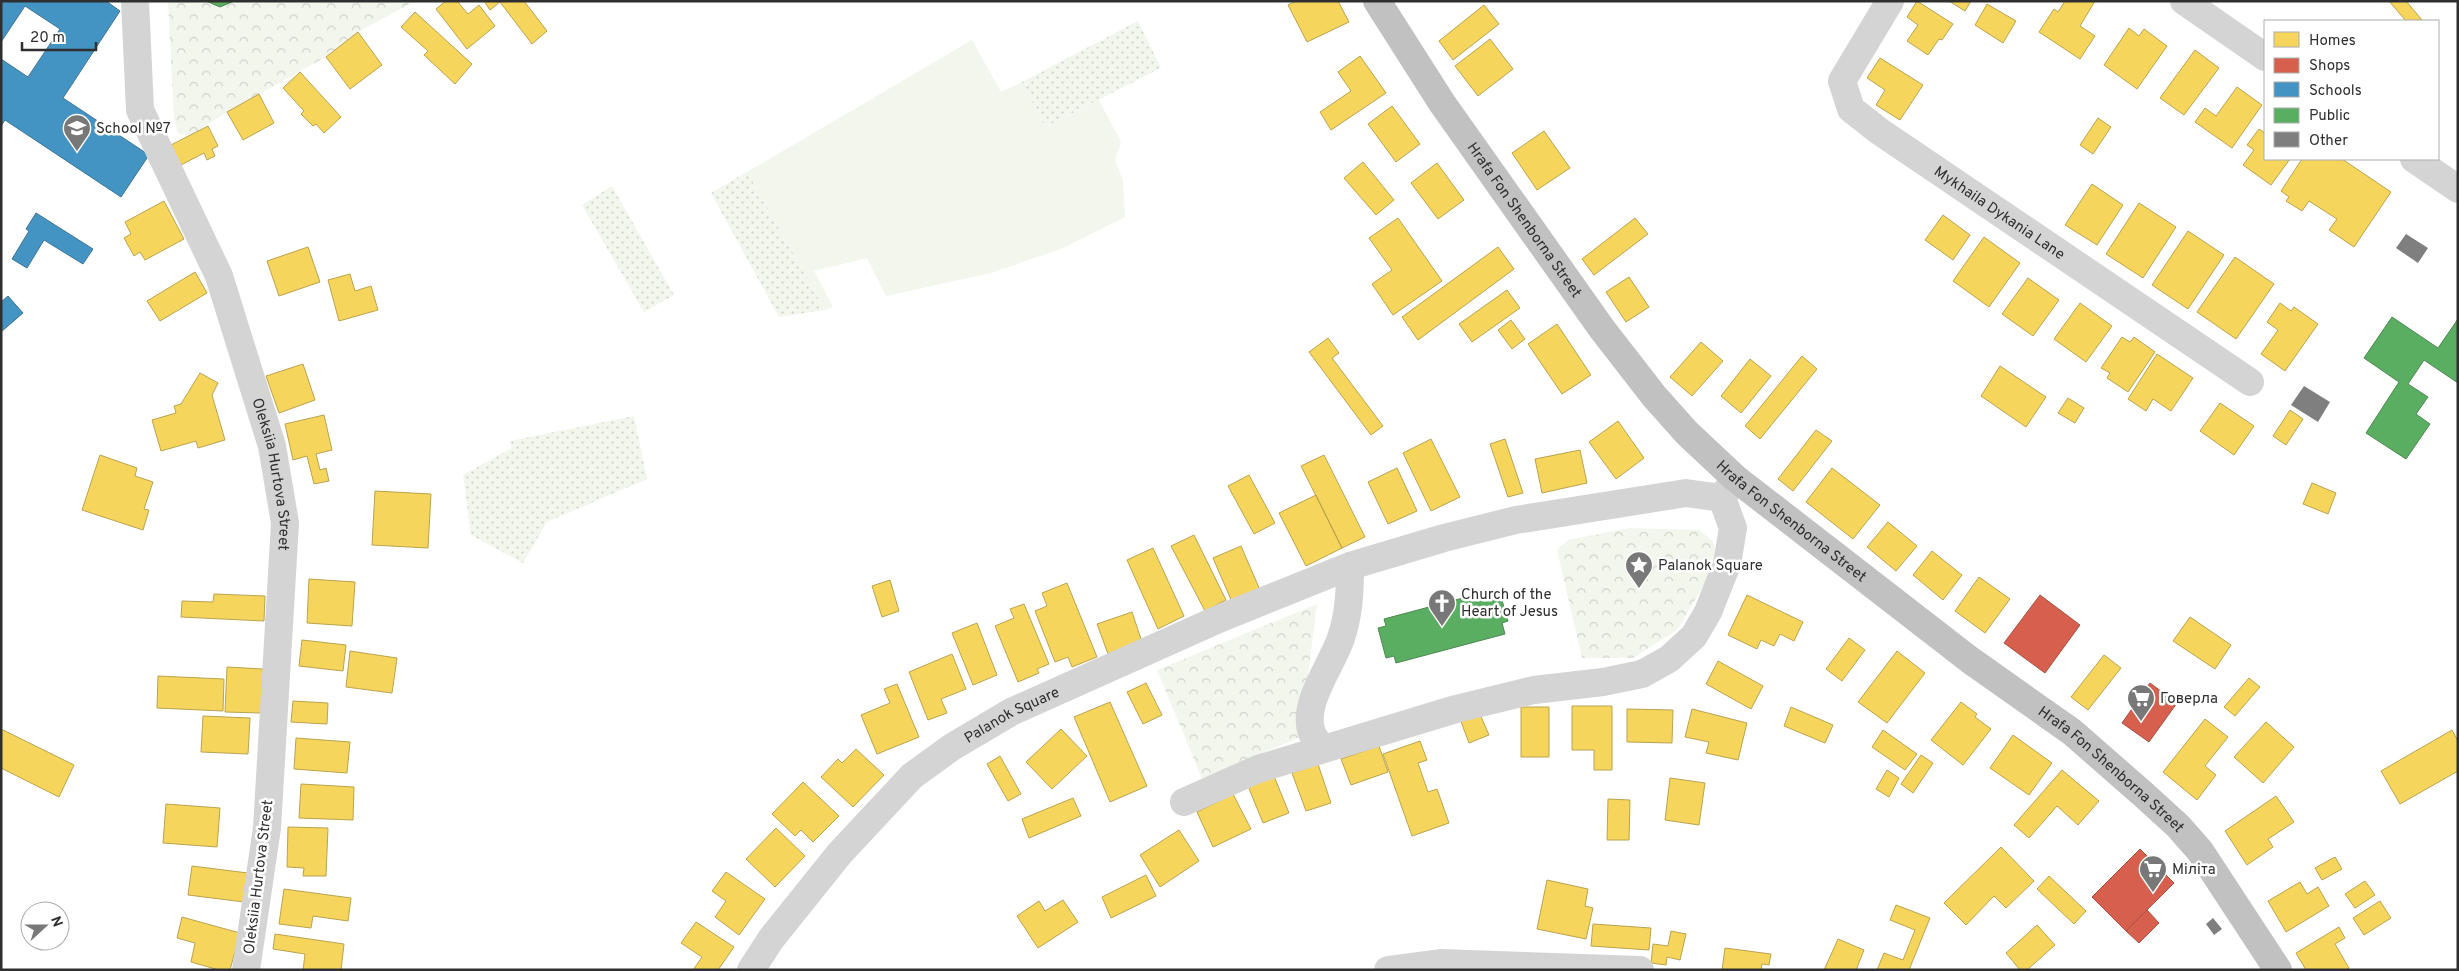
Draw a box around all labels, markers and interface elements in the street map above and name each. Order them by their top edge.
scale bar [22,20,96,52]
legend [2264,20,2439,160]
text: 20 m [30,29,65,48]
text: Homes [2309,32,2356,51]
text: Shops [2309,57,2350,76]
text: Schools [2309,82,2362,101]
text: Public [2309,107,2350,126]
school or university icon: School №7 [62,113,92,152]
place label: School №7 [96,120,171,139]
text: Other [2309,132,2348,151]
street label: Hrafa Fon Shenborna Street [1462,139,1585,302]
street label: Mykhaila Dykania Lane [1930,163,2068,265]
street label: Oleksiia Hurtova Street [247,396,293,551]
street label: Hrafa Fon Shenborna Street [1711,457,1870,587]
place icon: Palanok Square [1624,550,1654,589]
place label: Palanok Square [1658,557,1763,576]
place label: Church of the Heart of Jesus [1461,586,1558,622]
church icon: Church of the Heart of Jesus [1427,588,1457,627]
street label: Palanok Square [961,683,1063,749]
supermarket icon: Говерла [2126,683,2156,722]
place label: Говерла [2160,690,2218,709]
street label: Hrafa Fon Shenborna Street [2034,703,2188,837]
street label: Oleksiia Hurtova Street [241,799,278,956]
supermarket icon: Міліта [2138,854,2168,893]
place label: Міліта [2172,861,2216,880]
north arrow [20,901,70,951]
text: N [46,914,65,930]

